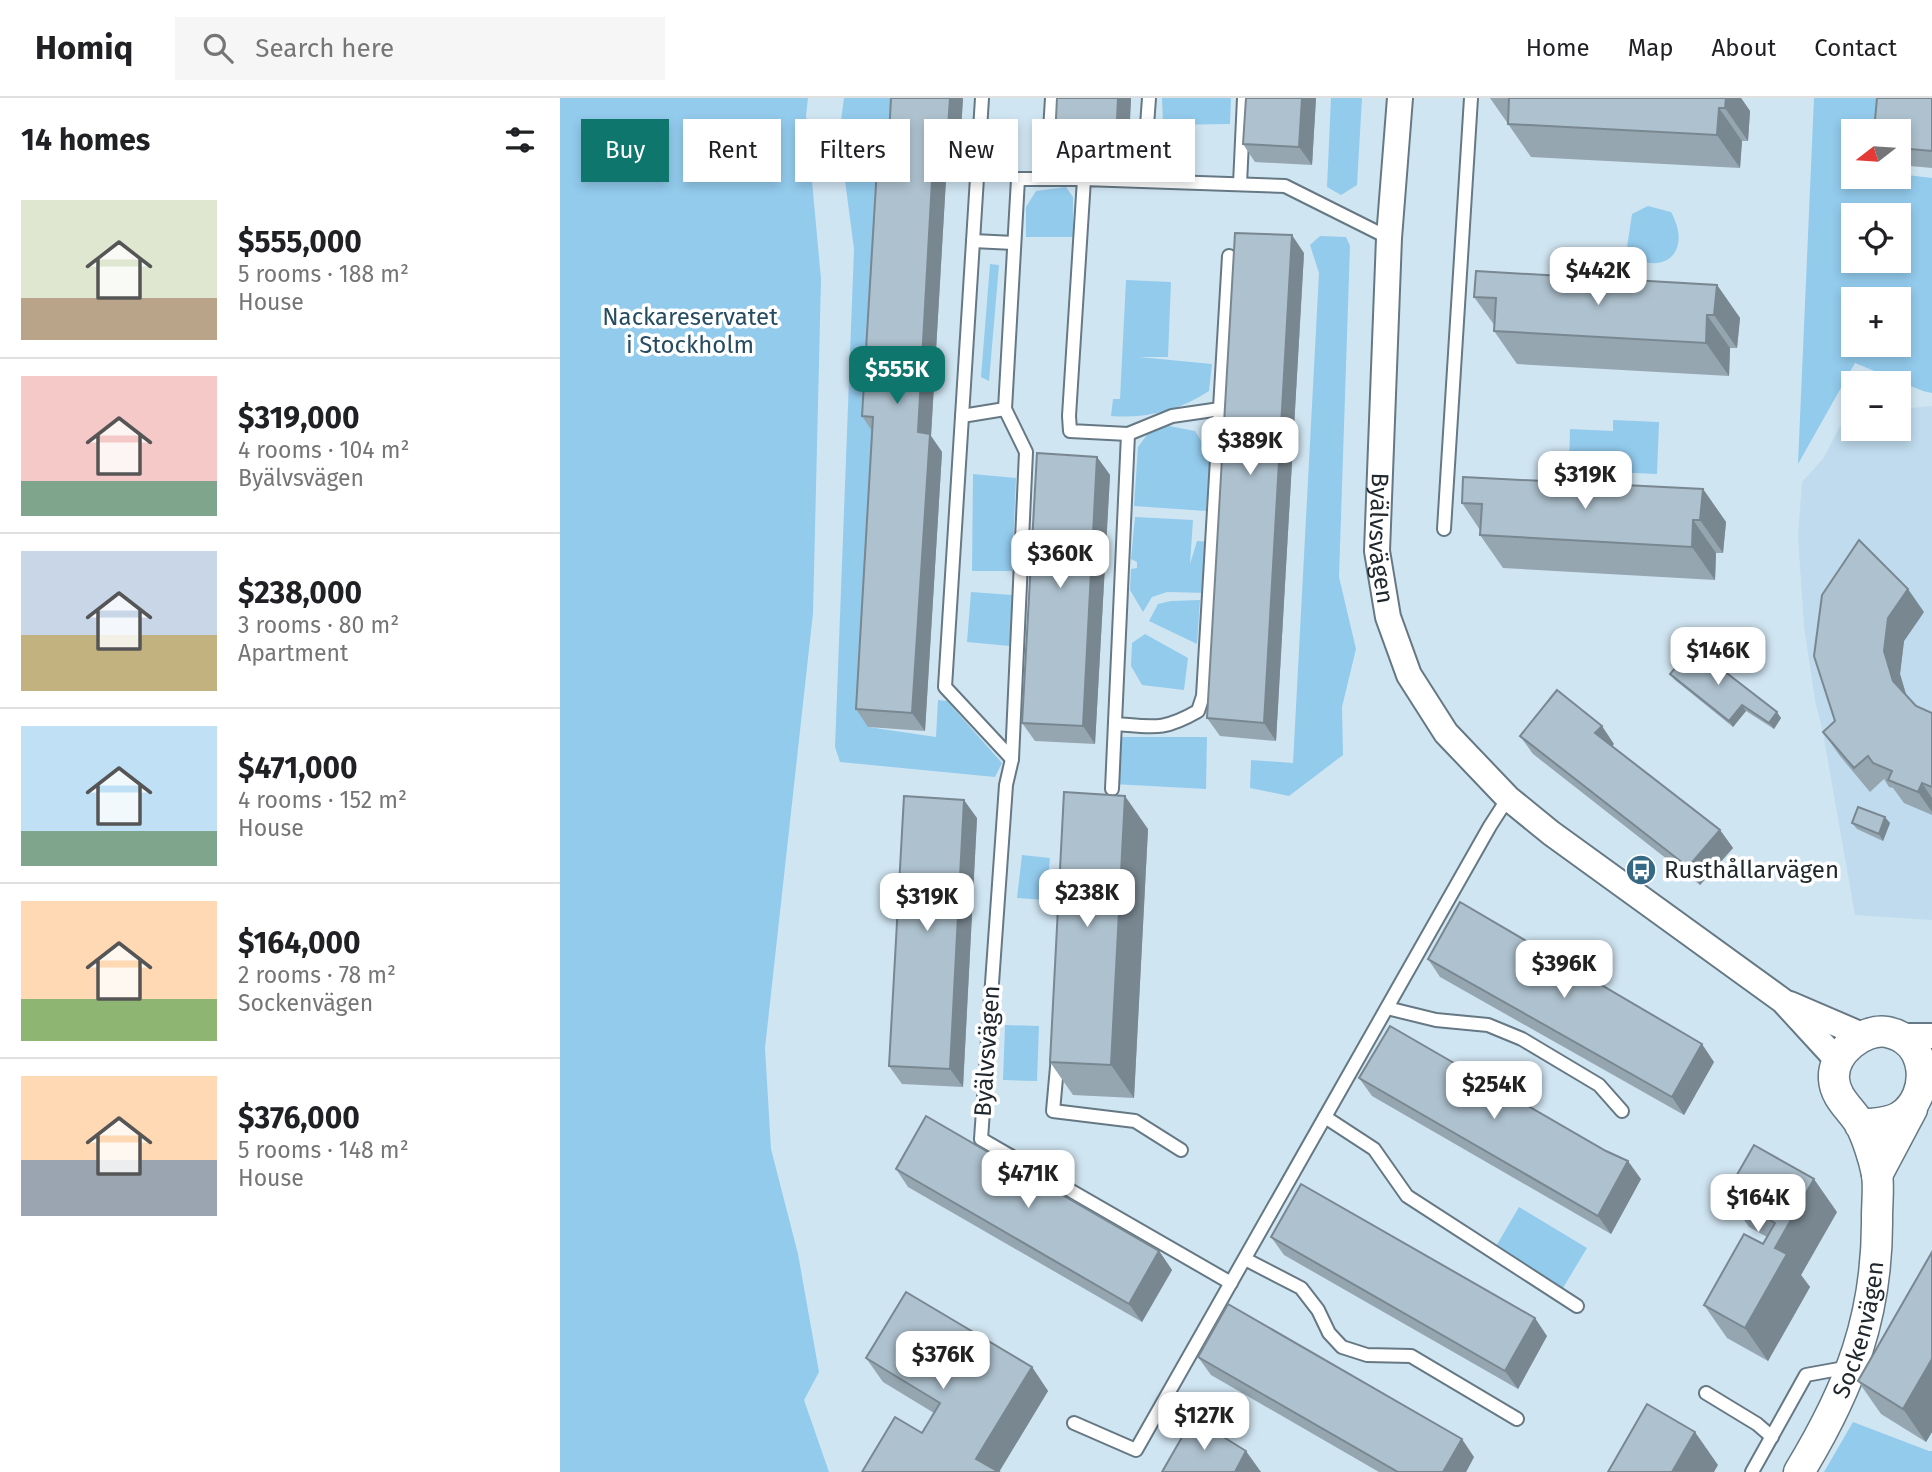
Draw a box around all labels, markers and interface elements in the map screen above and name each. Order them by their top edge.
search box [175,17,665,80]
text: Homiq [35,28,133,68]
icon: search [199,29,237,67]
text: Search here [255,33,394,64]
text: Home [1526,34,1590,62]
text: Map [1628,34,1674,62]
text: About [1712,34,1776,62]
text: Contact [1814,34,1897,62]
chip: Buy [581,119,669,182]
chip: Rent [683,119,781,182]
chip: Filters [795,119,910,182]
chip: New [924,119,1018,182]
chip: Apartment [1032,119,1195,182]
north arrow [1841,119,1911,189]
map controls [1841,119,1911,441]
icon: filters [501,121,539,159]
text: 14 homes [21,122,150,158]
button: locate [1841,203,1911,273]
text: $555,000 [238,224,362,260]
icon: home [77,228,161,312]
pin: $442K [1549,248,1647,307]
text: $442K [1566,256,1630,284]
text: 5 rooms · 188 m² [238,260,409,288]
button: + [1841,287,1911,357]
text: House [238,288,304,316]
park label: Nackareservatet i Stockholm [602,303,778,359]
pin: $555K [848,346,946,406]
text: $555K [865,355,929,383]
button: − [1841,371,1911,441]
text: $319,000 [238,400,360,436]
icon: home [77,404,161,488]
pin: $389K [1201,418,1299,477]
text: $389K [1217,426,1283,454]
text: 4 rooms · 104 m² [238,436,409,464]
pin: $319K [1536,452,1634,511]
text: $319K [1554,460,1616,488]
text: Byälvsvägen [238,464,364,492]
street label: Byälvsvägen [1363,472,1400,606]
pin: $360K [1011,531,1109,590]
text: $360K [1027,539,1093,567]
text: $238,000 [238,575,362,611]
icon: home [77,579,161,663]
text: 3 rooms · 80 m² [238,611,399,639]
pin: $146K [1669,628,1767,687]
text: $146K [1687,636,1750,664]
text: Apartment [238,639,348,667]
text: $471,000 [238,750,358,786]
icon: home [77,754,161,838]
text: 4 rooms · 152 m² [238,786,407,814]
text: House [238,814,304,842]
bus stop icon: Rusthållarvägen [1624,853,1658,887]
place label: Rusthållarvägen [1664,856,1839,884]
pin: $238K [1038,870,1136,929]
pin: $319K [878,874,976,933]
text: $238K [1055,878,1119,906]
text: $319K [896,882,958,910]
text: $164,000 [238,925,361,961]
icon: home [77,929,161,1013]
pin: $396K [1515,940,1613,1000]
text: $396K [1532,949,1596,977]
text: 2 rooms · 78 m² [238,961,396,989]
street label: Byälvsvägen [968,984,1006,1118]
text: Sockenvägen [238,989,373,1017]
pin: $254K [1445,1062,1543,1121]
text: $254K [1462,1070,1526,1098]
text: $376,000 [238,1100,360,1136]
icon: home [77,1104,161,1188]
text: 5 rooms · 148 m² [238,1136,409,1164]
pin: $471K [979,1150,1077,1210]
text: $471K [998,1159,1058,1187]
text: House [238,1164,304,1192]
pin: $164K [1709,1174,1807,1234]
text: $164K [1727,1183,1790,1211]
street label: Sockenvägen [1827,1260,1889,1402]
pin: $376K [894,1332,992,1391]
text: $376K [912,1340,974,1368]
pin: $127K [1155,1392,1253,1452]
text: $127K [1174,1401,1234,1429]

